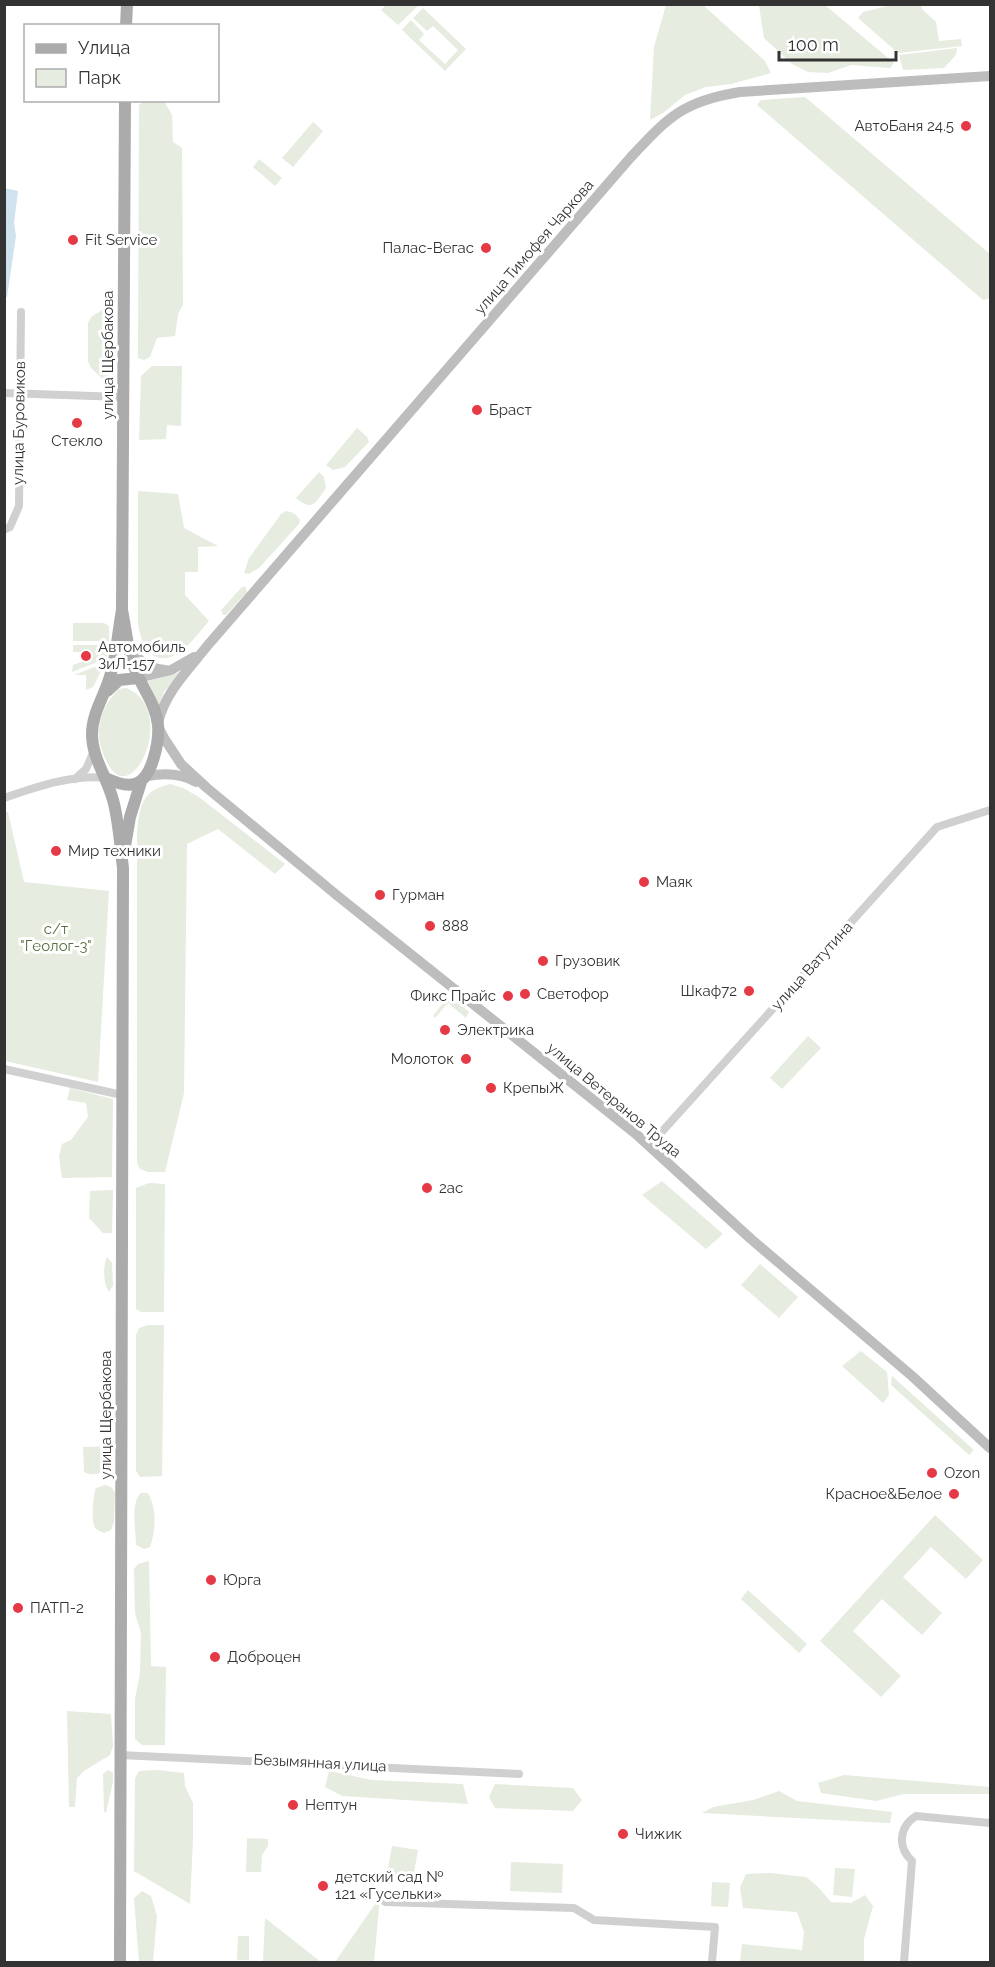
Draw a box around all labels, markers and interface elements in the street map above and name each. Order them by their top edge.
legend [24,24,219,102]
scale bar [779,24,896,62]
text: 100 m [788,34,839,55]
text: Улица [78,37,130,58]
text: Парк [78,67,121,88]
place label: АвтоБаня 24.5 [854,117,954,135]
marker: АвтоБаня 24.5 [959,119,973,133]
street label: улица Тимофея Чаркова [471,176,597,318]
place label: Fit Service [85,231,158,249]
marker: Fit Service [66,233,80,247]
place label: Палас-Вегас [383,239,474,257]
marker: Палас-Вегас [479,241,493,255]
street label: улица Щербакова [99,291,117,419]
street label: улица Буровиков [9,361,29,485]
place label: Браст [489,401,532,419]
marker: Браст [470,403,484,417]
marker: Стекло [70,416,84,430]
place label: Стекло [51,432,103,450]
place label: Автомобиль ЗиЛ-157 [98,638,186,673]
marker: Автомобиль ЗиЛ-157 [79,649,93,663]
place label: Мир техники [68,842,161,860]
marker: Мир техники [49,844,63,858]
place label: Маяк [656,873,693,891]
marker: Маяк [637,875,651,889]
place label: Гурман [392,886,445,904]
marker: Гурман [373,888,387,902]
place label: 888 [442,917,469,935]
street label: улица Ватутина [768,918,856,1014]
marker: 888 [423,919,437,933]
park label: с/т "Геолог-3" [20,920,92,955]
place label: Грузовик [555,952,621,970]
marker: Грузовик [536,954,550,968]
place label: Шкаф72 [680,982,737,1000]
marker: Шкаф72 [742,984,756,998]
place label: Светофор [537,985,609,1003]
place label: Фикс Прайс [410,987,496,1005]
marker: Светофор [518,987,532,1001]
marker: Фикс Прайс [501,989,515,1003]
place label: Электрика [457,1021,534,1039]
marker: Электрика [438,1023,452,1037]
street label: улица Ветеранов Труда [543,1039,685,1161]
place label: Молоток [391,1050,454,1068]
marker: Молоток [459,1052,473,1066]
place label: КрепыЖ [503,1079,564,1097]
marker: КрепыЖ [484,1081,498,1095]
place label: 2ас [439,1179,463,1197]
marker: 2ас [420,1181,434,1195]
street label: улица Щербакова [97,1351,115,1479]
place label: Ozon [944,1464,980,1482]
marker: Ozon [925,1466,939,1480]
place label: Красное&Белое [825,1485,942,1503]
marker: Красное&Белое [947,1487,961,1501]
place label: Юрга [223,1571,261,1589]
marker: Юрга [204,1573,218,1587]
place label: ПАТП-2 [30,1599,84,1617]
marker: ПАТП-2 [11,1601,25,1615]
place label: Доброцен [227,1648,301,1666]
marker: Доброцен [208,1650,222,1664]
street label: Безымянная улица [253,1751,387,1775]
place label: Нептун [305,1796,357,1814]
marker: Нептун [286,1798,300,1812]
place label: Чижик [635,1825,682,1843]
marker: Чижик [616,1827,630,1841]
place label: детский сад № 121 «Гусельки» [335,1868,443,1903]
marker: детский сад № 121 «Гусельки» [316,1879,330,1893]

